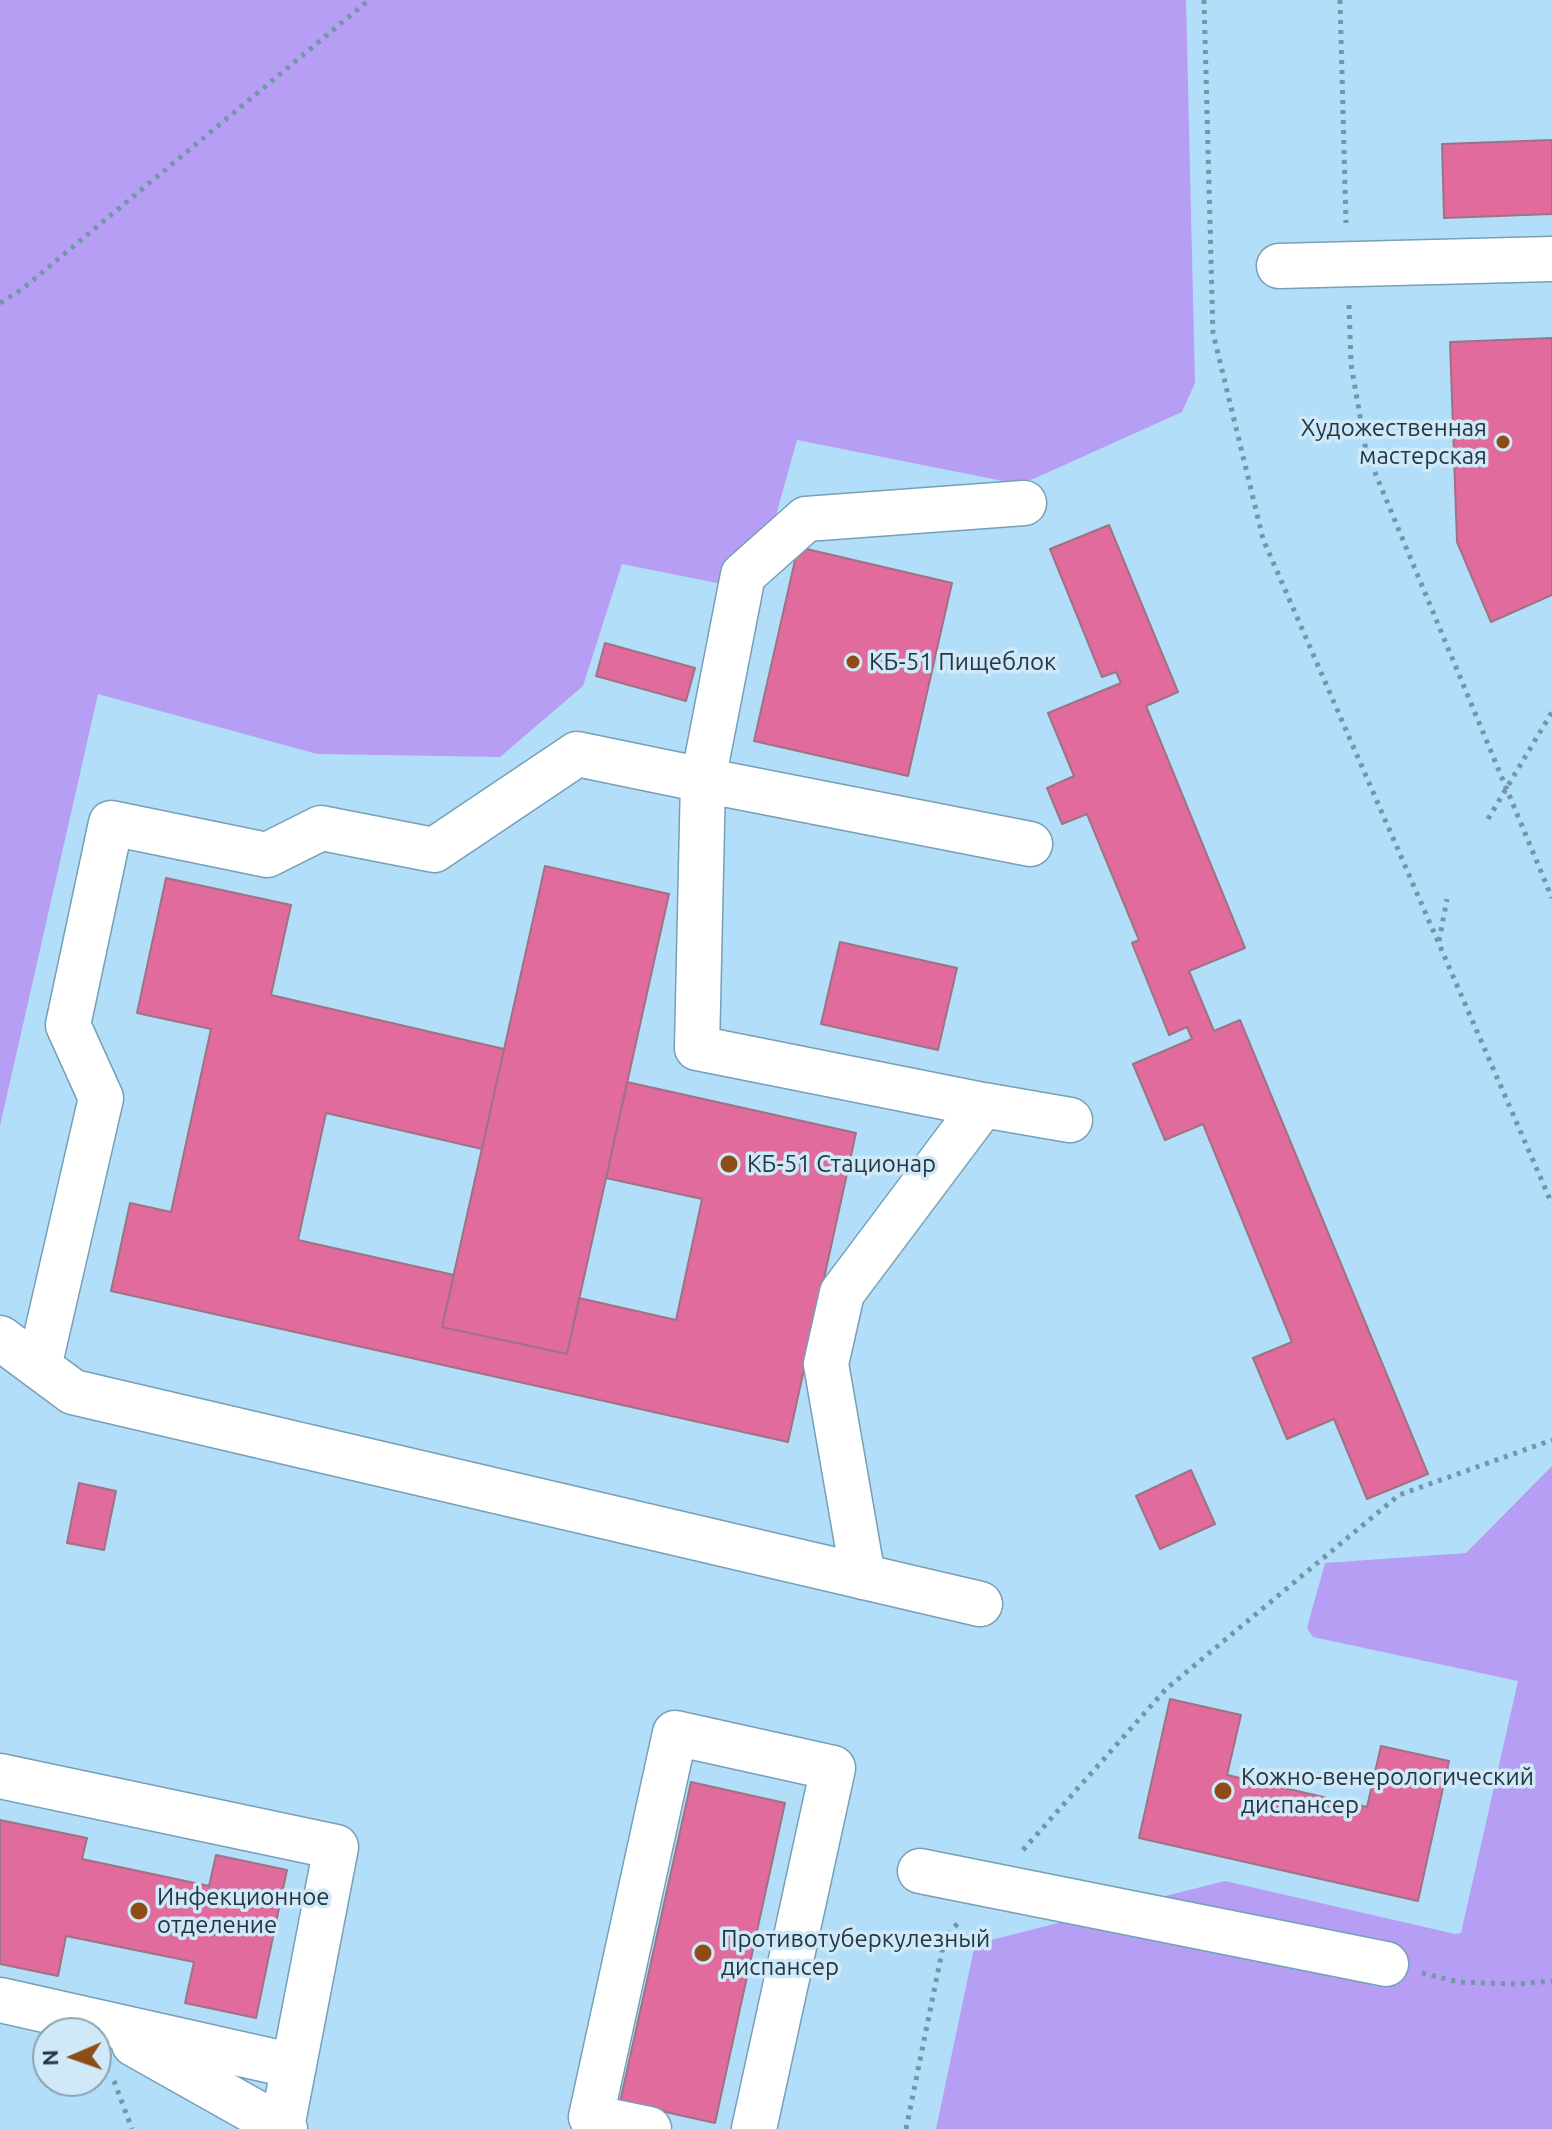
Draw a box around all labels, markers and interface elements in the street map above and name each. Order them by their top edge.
place label: Художественная мастерская [1301,414,1487,470]
marker: Художественная мастерская [1494,433,1512,451]
place label: КБ-51 Пищеблок [869,648,1056,676]
marker: КБ-51 Пищеблок [844,653,862,671]
place label: КБ-51 Стационар [747,1150,936,1178]
marker: КБ-51 Стационар [718,1153,740,1175]
place label: Кожно-венерологический диспансер [1241,1763,1534,1819]
marker: Кожно-венерологический диспансер [1212,1780,1234,1802]
place label: Инфекционное отделение [157,1883,329,1939]
marker: Инфекционное отделение [128,1900,150,1922]
place label: Противотуберкулезный диспансер [721,1925,990,1981]
marker: Противотуберкулезный диспансер [692,1942,714,1964]
north arrow [32,2017,112,2097]
text: N [37,2049,62,2066]

